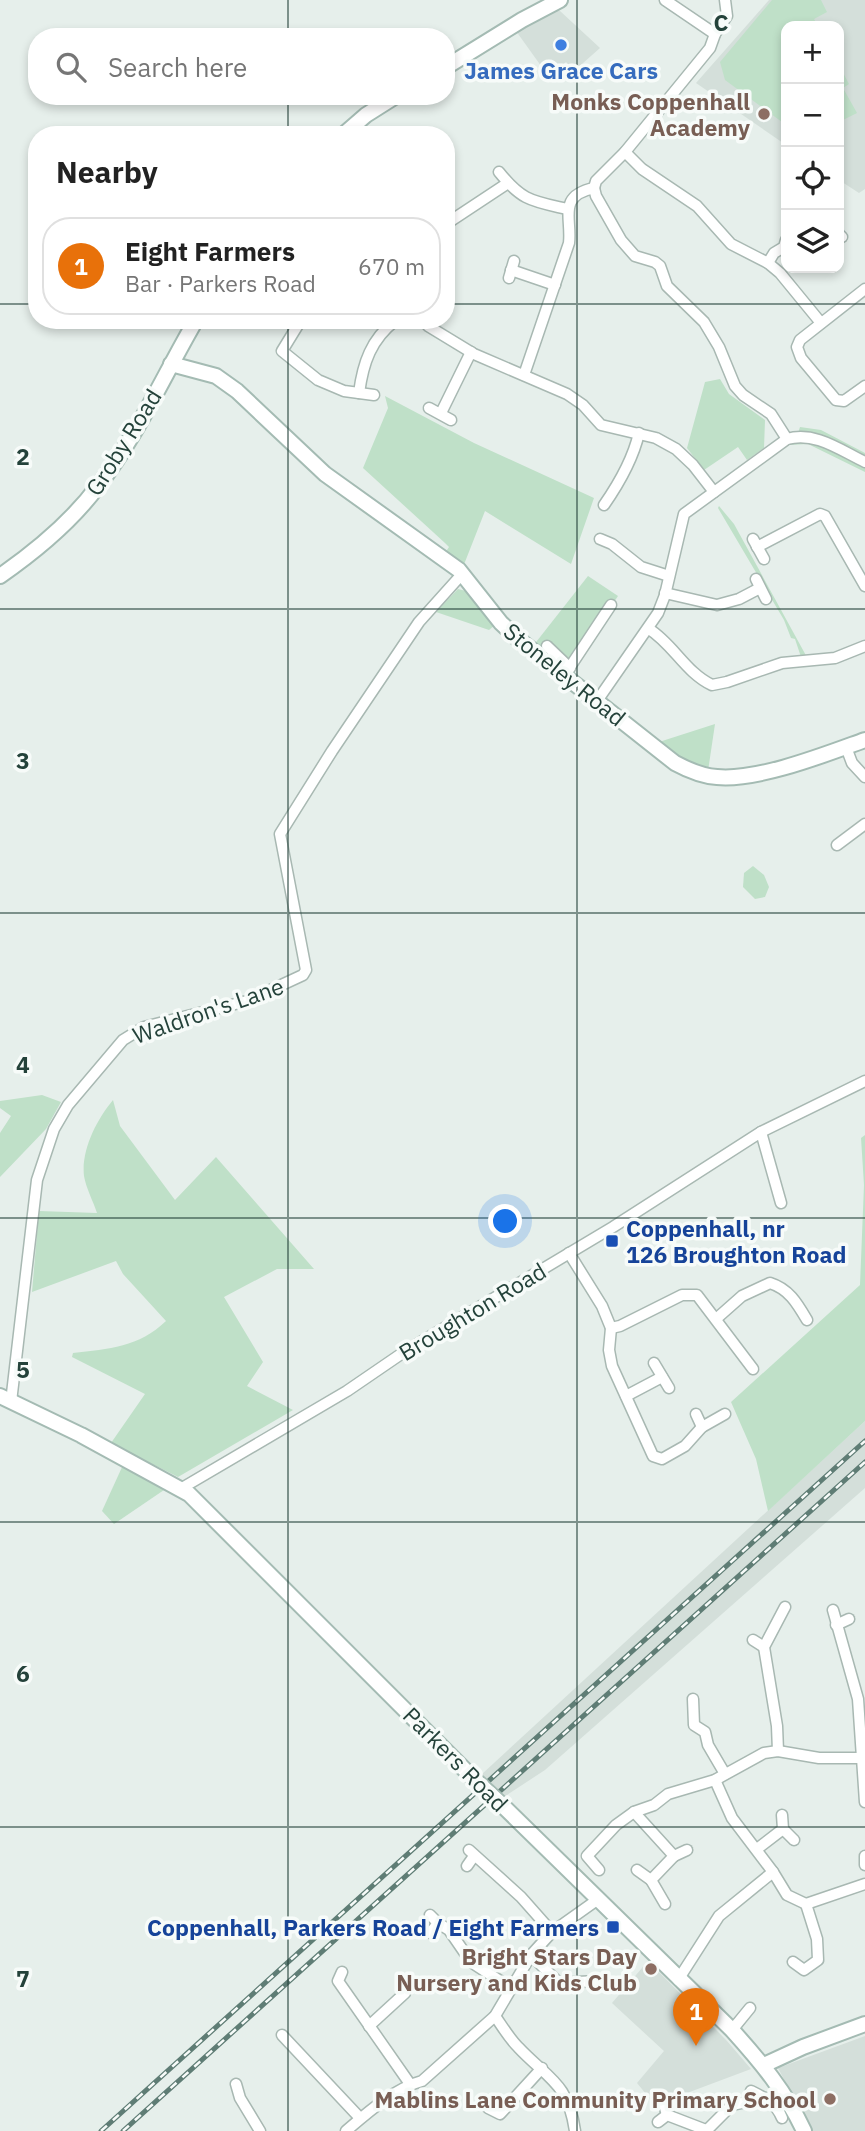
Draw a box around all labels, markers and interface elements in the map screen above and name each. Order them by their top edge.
text: C [714,7,729,37]
map controls [781,21,844,273]
button: + [781,21,844,84]
search box [28,28,455,105]
marker: James Grace Cars [553,37,569,53]
icon: search [52,48,90,86]
text: Search here [108,50,247,84]
place label: James Grace Cars [464,55,658,85]
button: − [781,84,844,147]
place label: Monks Coppenhall Academy [551,86,751,142]
marker: Monks Coppenhall Academy [756,106,772,122]
button: locate [781,147,844,210]
text: Nearby [56,152,158,191]
button: layers [781,210,844,273]
text: Eight Farmers [125,234,295,268]
text: 1 [74,251,88,281]
text: 670 m [358,251,425,281]
text: Bar · Parkers Road [125,268,316,298]
street label: Groby Road [78,383,168,501]
text: 2 [16,441,30,471]
street label: Stoneley Road [498,616,632,732]
text: 3 [16,745,30,775]
street label: Waldron's Lane [129,970,287,1050]
text: 4 [16,1049,30,1079]
your location [488,1204,522,1238]
place label: Coppenhall, nr 126 Broughton Road [626,1213,846,1269]
marker: Coppenhall, nr 126 Broughton Road [604,1233,620,1249]
street label: Broughton Road [393,1255,551,1367]
text: 5 [16,1354,30,1384]
text: 6 [16,1658,30,1688]
street label: Parkers Road [397,1700,515,1818]
place label: Coppenhall, Parkers Road / Eight Farmers [147,1912,599,1942]
marker: Coppenhall, Parkers Road / Eight Farmers [605,1919,621,1935]
place label: Bright Stars Day Nursery and Kids Club [396,1941,638,1997]
marker: Bright Stars Day Nursery and Kids Club [643,1961,659,1977]
text: 7 [16,1963,30,1993]
pin: 1 [673,1988,719,2046]
place label: Mablins Lane Community Primary School [374,2084,816,2114]
marker: Mablins Lane Community Primary School [822,2091,838,2107]

